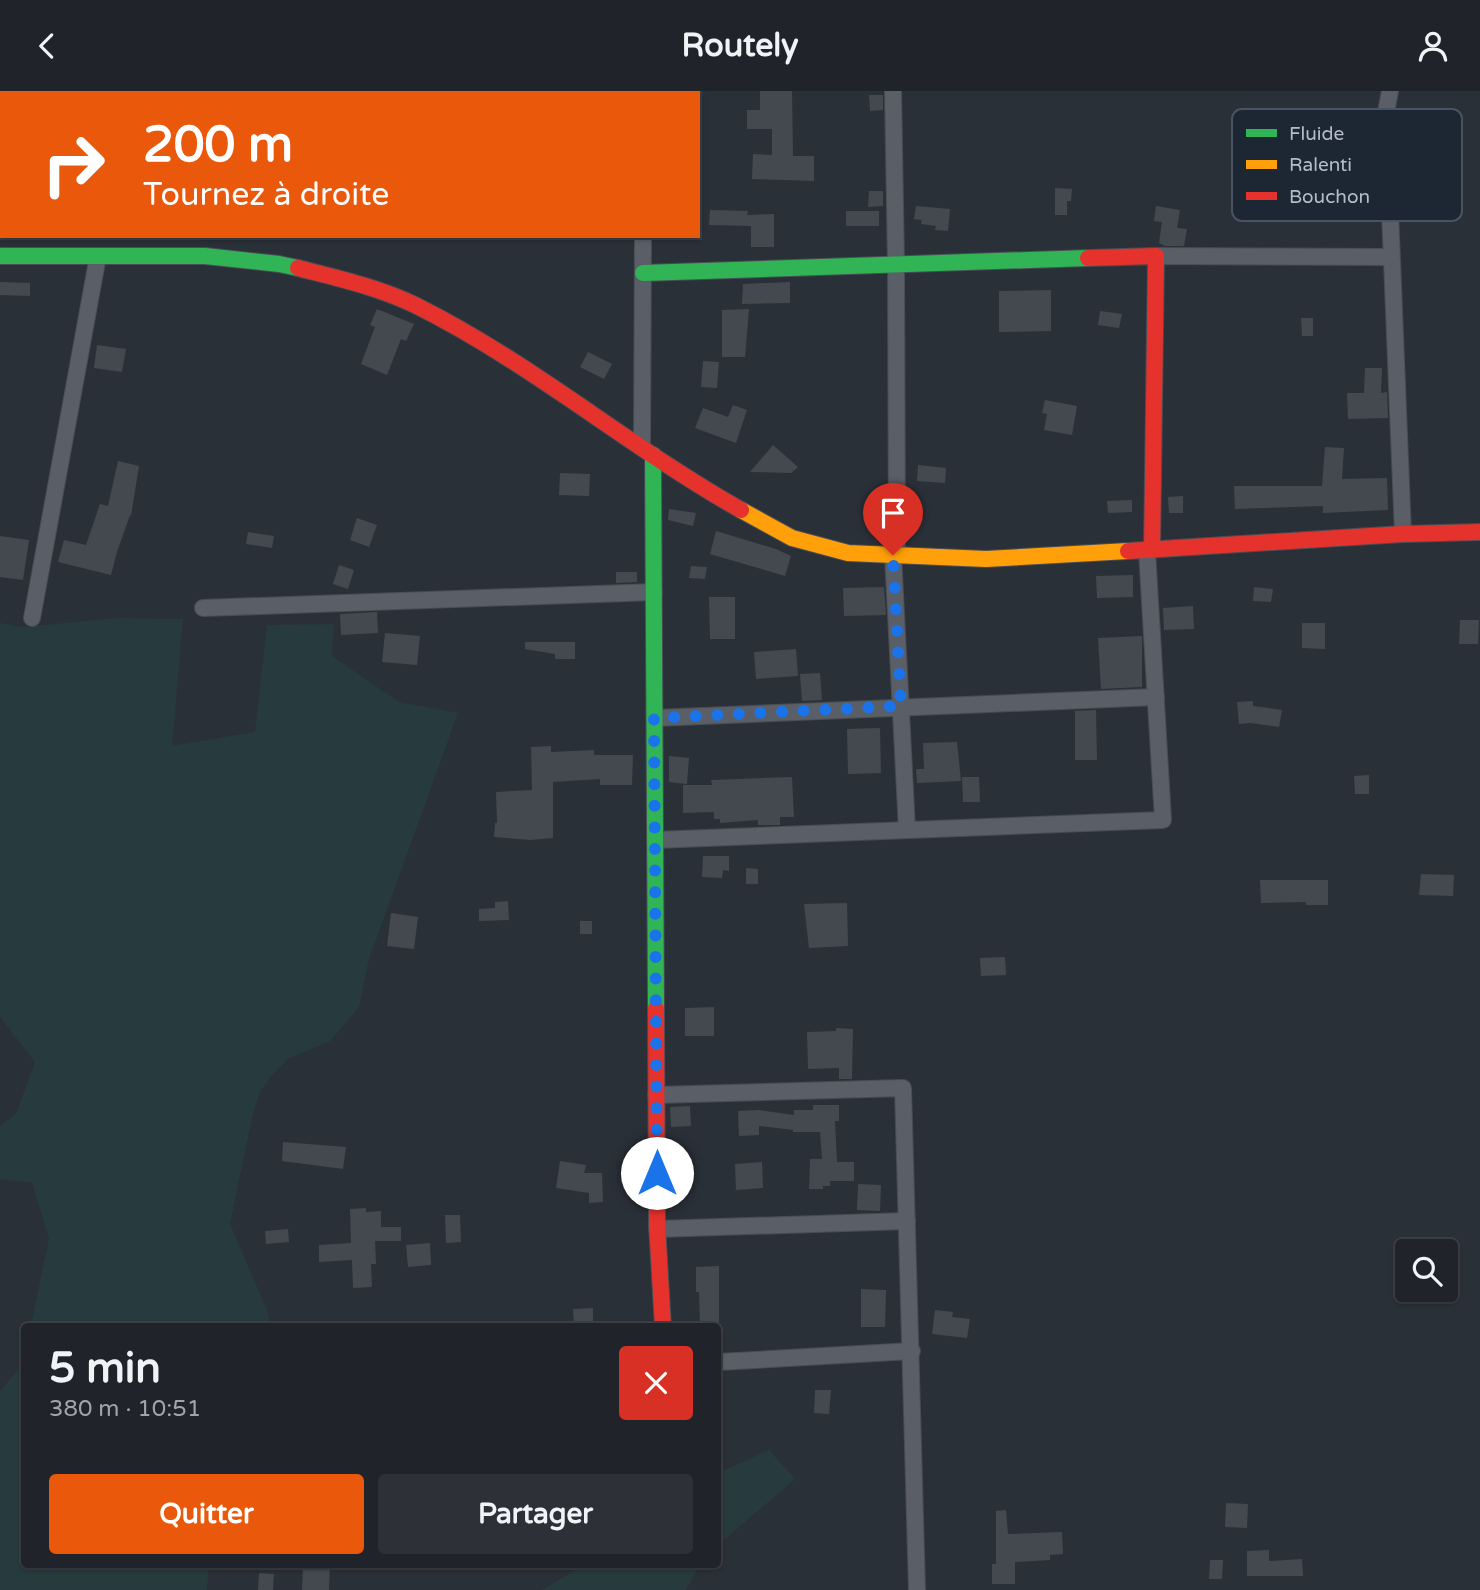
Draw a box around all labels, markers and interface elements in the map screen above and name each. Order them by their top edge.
icon: back [28,27,66,65]
text: Routely [682,27,799,65]
icon: person [1414,27,1452,65]
legend [1232,109,1462,221]
text: 200 m [143,116,293,175]
icon: right [28,119,119,210]
text: Fluide [1289,123,1344,145]
text: Ralenti [1289,154,1352,176]
text: Tournez à droite [143,176,389,214]
text: Bouchon [1289,186,1370,208]
pin [863,483,923,555]
icon: arrive [874,494,912,532]
position arrow [620,1136,694,1210]
map controls [1395,1239,1458,1302]
button: search [1395,1239,1458,1302]
text: 5 min [49,1343,161,1394]
button: close [619,1346,693,1420]
text: 380 m · 10:51 [49,1395,201,1423]
button: Quitter [49,1474,364,1554]
button: Partager [378,1474,693,1554]

